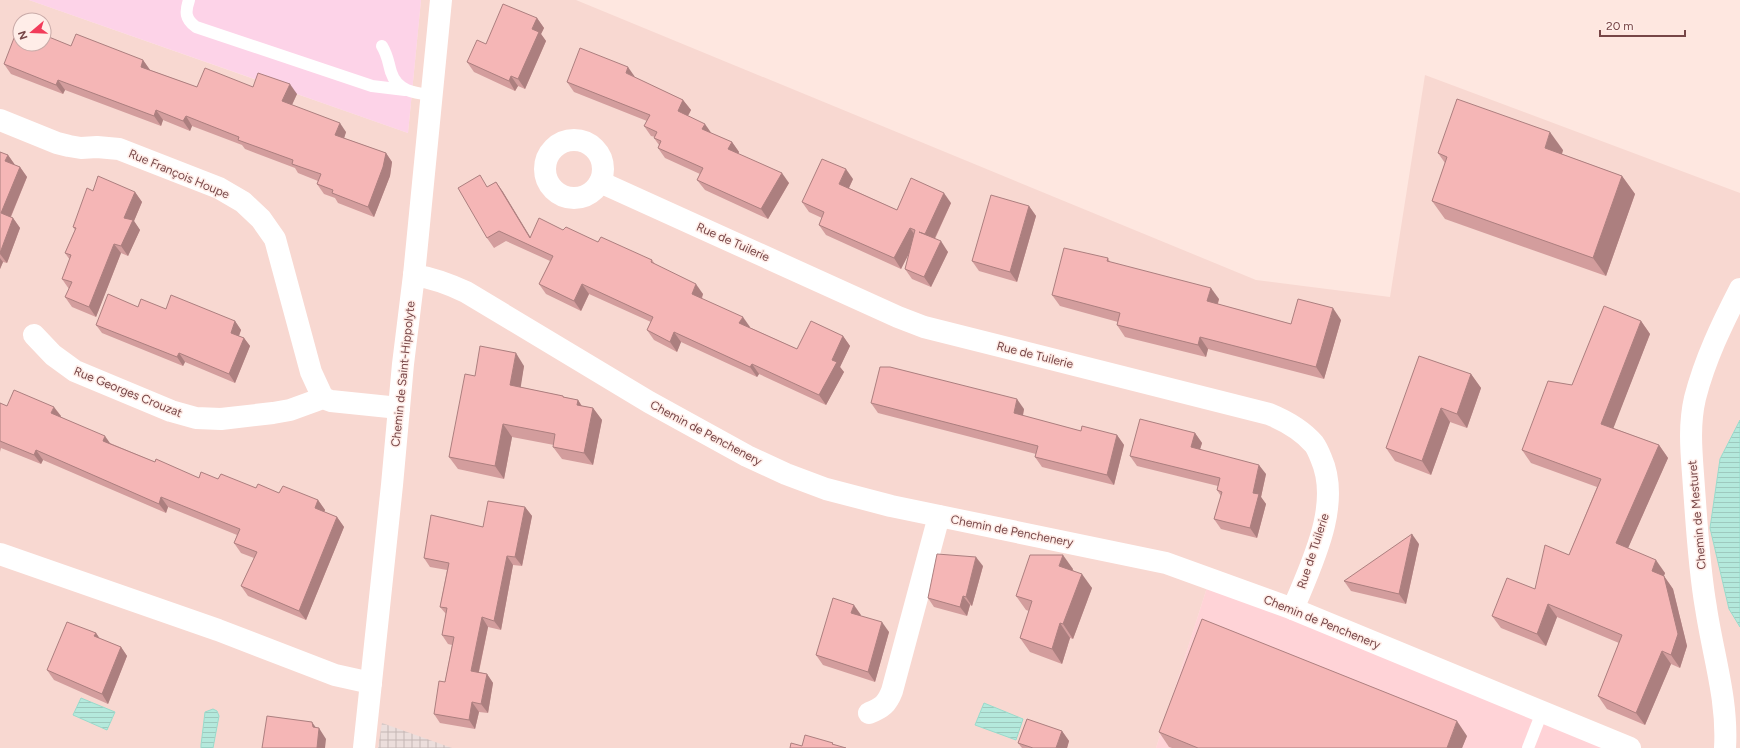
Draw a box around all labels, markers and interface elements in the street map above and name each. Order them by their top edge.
north arrow [12,12,52,52]
scale bar [1600,12,1685,38]
text: 20 m [1606,19,1634,33]
text: N [15,29,31,41]
street label: Rue François Houpe [127,146,232,202]
street label: Rue de Tuilerie [694,220,772,265]
street label: Chemin de Saint-Hippolyte [388,300,418,448]
street label: Rue de Tuilerie [995,339,1075,371]
street label: Rue Georges Crouzat [72,364,185,420]
street label: Chemin de Penchenery [648,398,765,469]
street label: Chemin de Mesturet [1685,459,1709,570]
street label: Rue de Tuilerie [1294,511,1332,590]
street label: Chemin de Penchenery [950,512,1075,550]
street label: Chemin de Penchenery [1262,592,1383,652]

